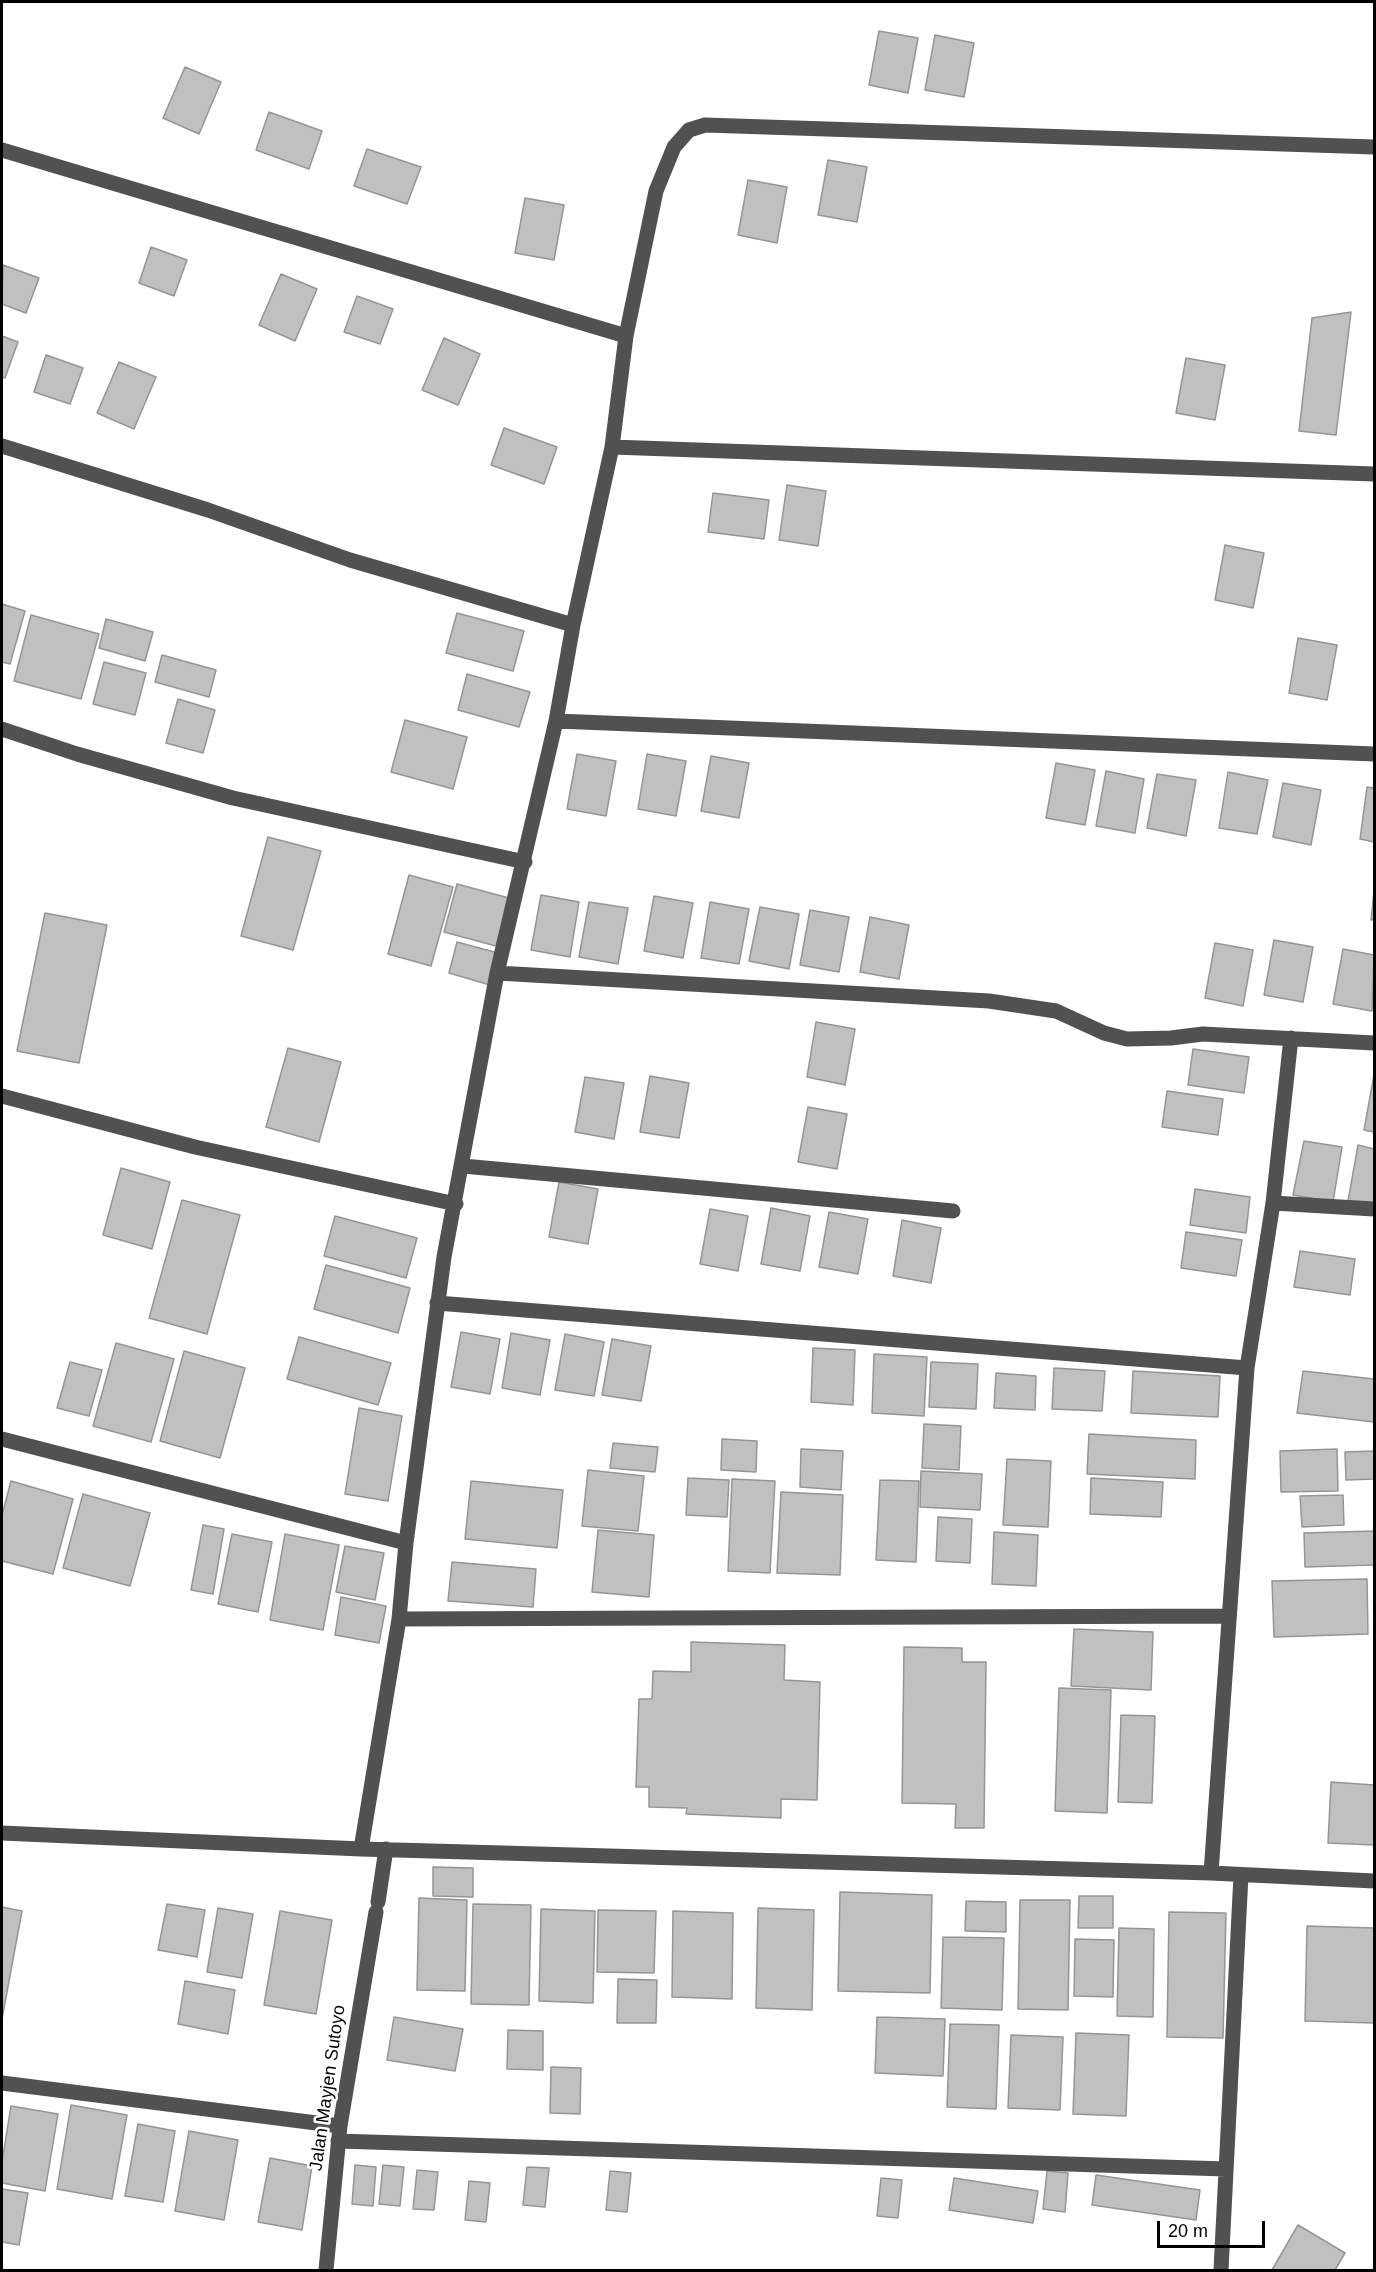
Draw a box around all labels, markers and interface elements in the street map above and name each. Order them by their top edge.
street label: Jalan Mayjen Sutoyo [306,2004,350,2172]
scale bar [1160,2209,1268,2247]
text: 20 m [1168,2221,1208,2241]

